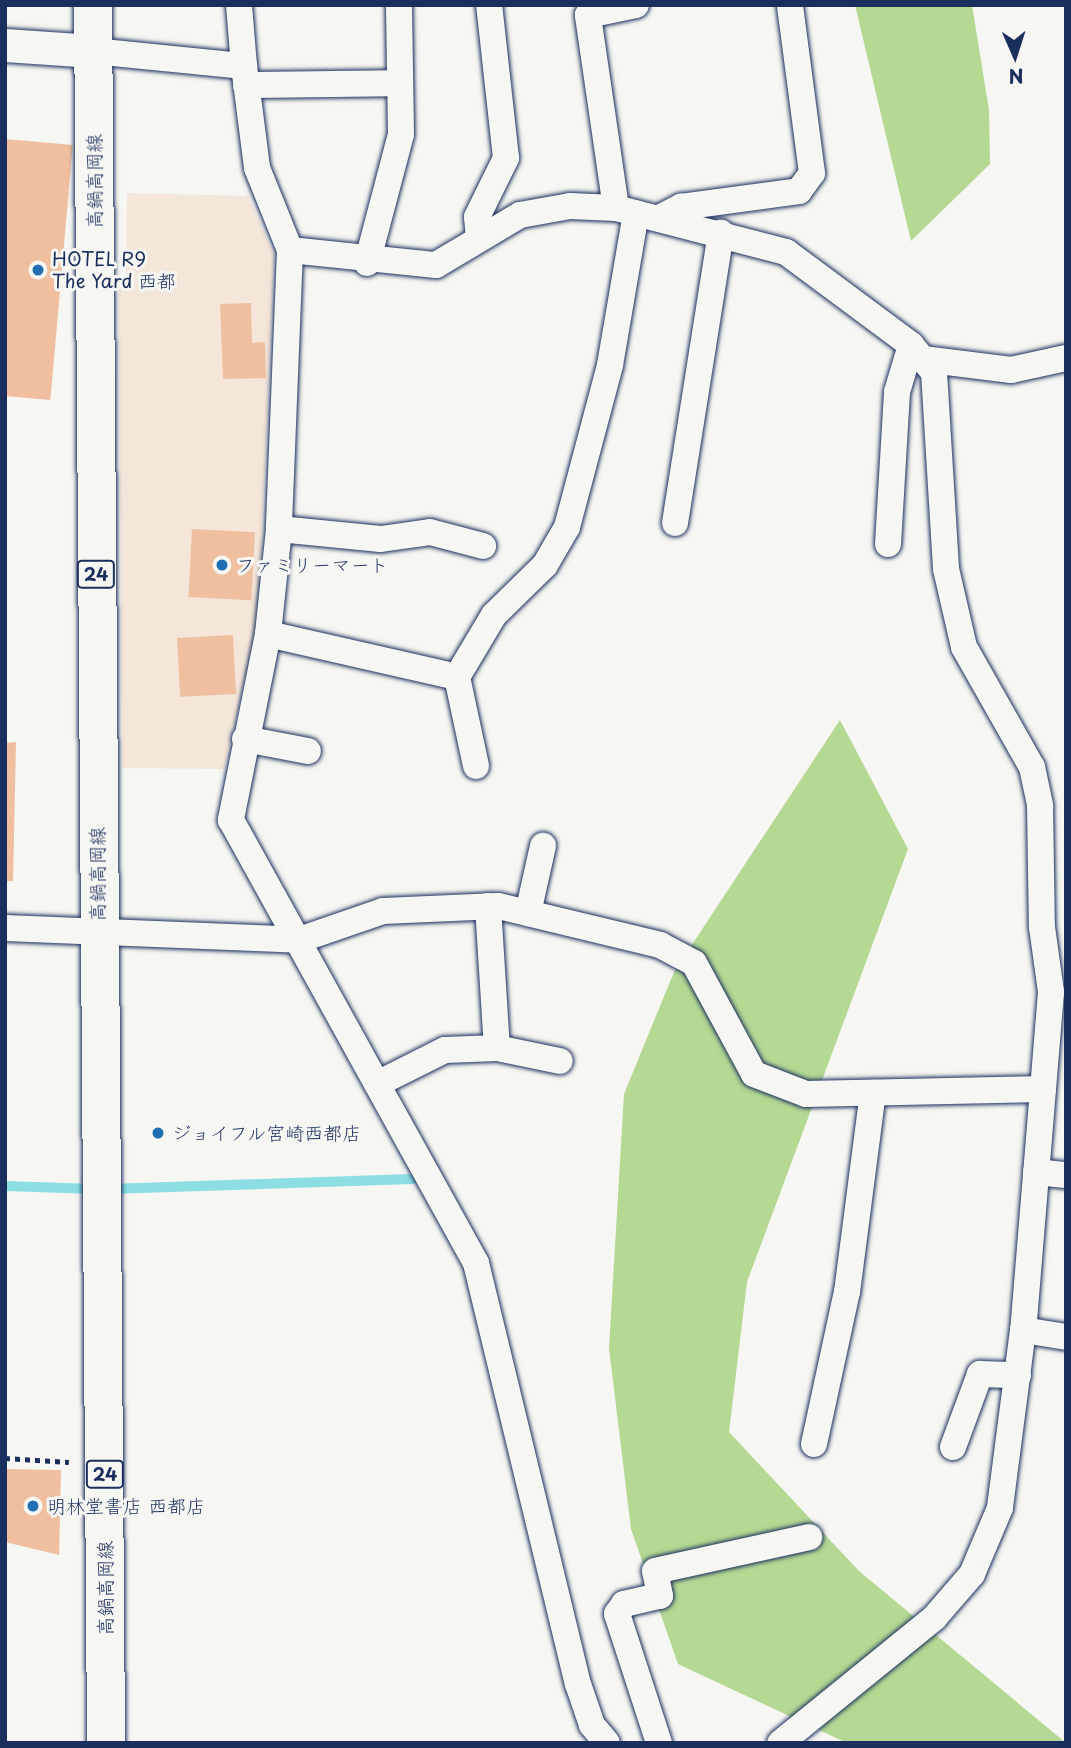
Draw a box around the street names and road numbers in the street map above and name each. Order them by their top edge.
street label: 高鍋高岡線 [83,134,105,228]
road number: 24 [77,560,115,588]
street label: 高鍋高岡線 [86,827,108,921]
road number: 24 [86,1460,124,1489]
street label: 高鍋高岡線 [94,1541,116,1635]

